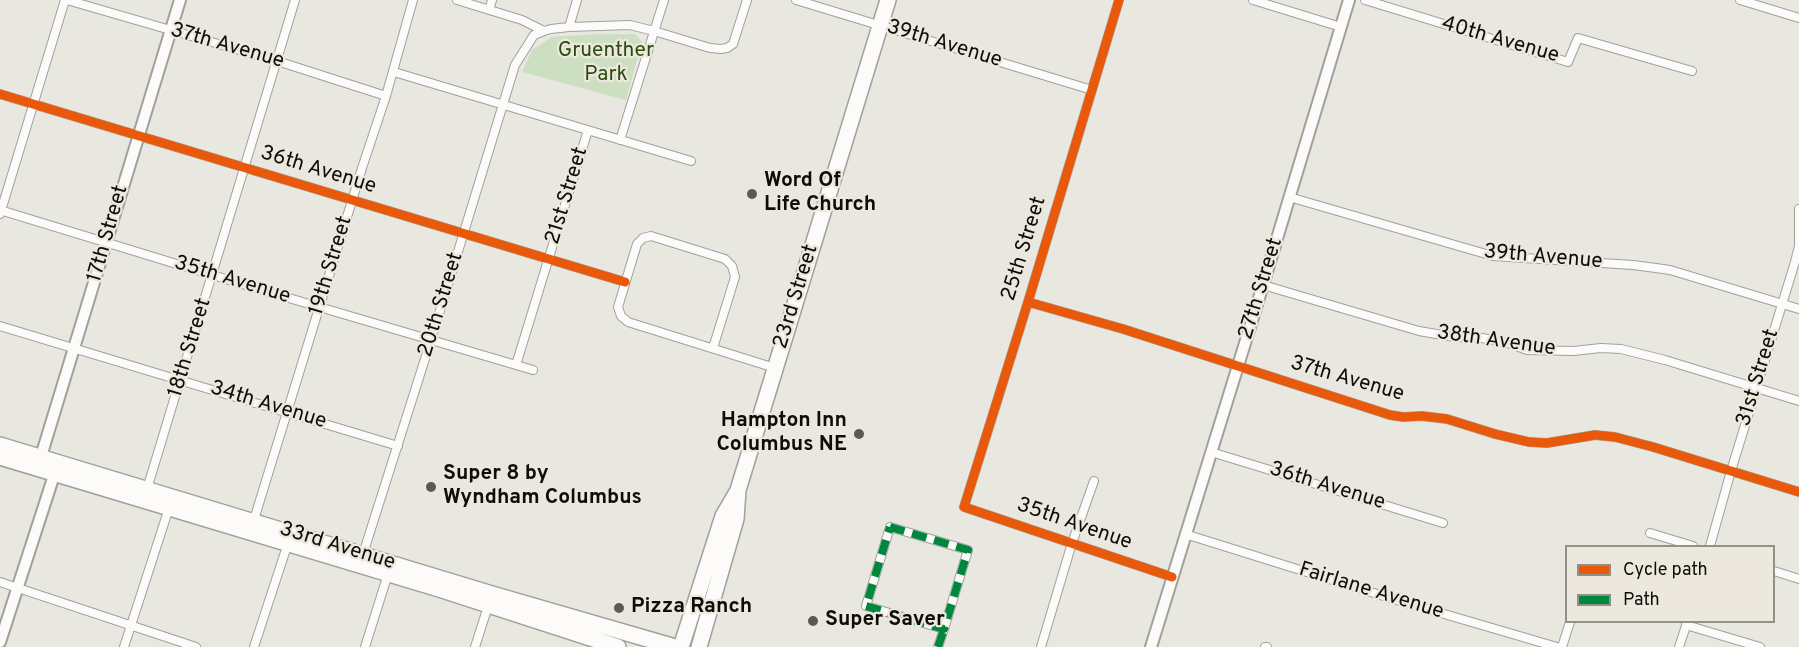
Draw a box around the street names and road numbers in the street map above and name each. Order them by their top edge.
street label: 40th Avenue [1438,12,1562,70]
street label: 39th Avenue [883,16,1005,74]
street label: 37th Avenue [167,19,287,75]
street label: 36th Avenue [257,141,379,201]
street label: 21st Street [541,144,595,248]
street label: 17th Street [83,182,135,286]
street label: 25th Street [997,194,1053,304]
street label: 19th Street [305,213,359,319]
street label: 27th Street [1235,235,1289,343]
street label: 39th Avenue [1483,240,1603,276]
street label: 23rd Street [769,242,825,352]
street label: 20th Street [414,249,470,361]
street label: 35th Avenue [171,251,293,311]
street label: 18th Street [164,295,218,401]
street label: 38th Avenue [1435,321,1557,363]
street label: 31st Street [1732,326,1786,430]
street label: 37th Avenue [1287,352,1407,408]
street label: 34th Avenue [207,376,329,436]
street label: 36th Avenue [1266,457,1388,517]
street label: 35th Avenue [1013,494,1135,556]
street label: 33rd Avenue [276,517,398,577]
street label: Fairlane Avenue [1296,558,1446,626]

